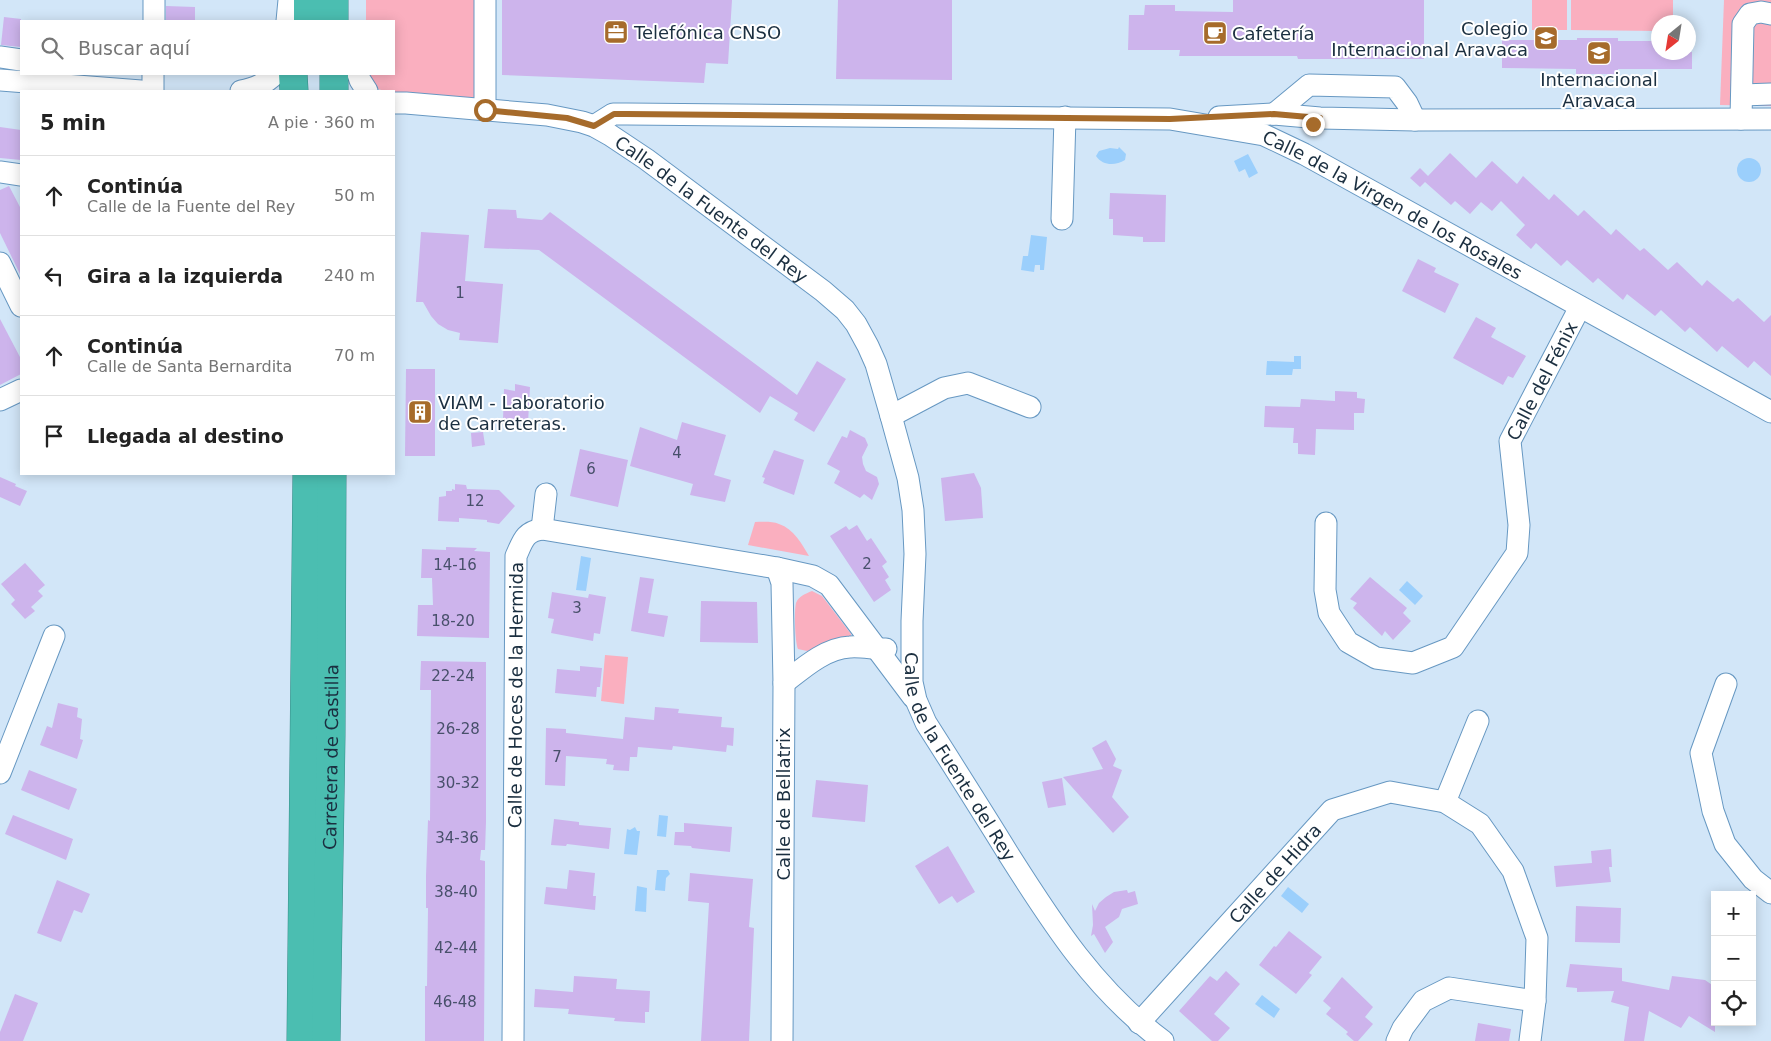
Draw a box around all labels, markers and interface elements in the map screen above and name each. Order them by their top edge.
north arrow [1651,15,1696,60]
place label: Colegio Internacional Aravaca [1331,18,1528,60]
office icon: Telefónica CNSO [603,19,629,45]
search box [20,20,395,75]
cafe icon: Cafetería [1202,20,1228,46]
place label: Telefónica CNSO [633,22,781,43]
place label: Cafetería [1232,23,1315,44]
school or university icon: Colegio Internacional Aravaca [1533,25,1559,51]
icon: search [38,34,66,62]
text: Buscar aquí [78,37,190,59]
school or university icon: Internacional Aravaca [1586,40,1612,66]
place label: Internacional Aravaca [1540,69,1658,111]
route start [474,99,497,122]
text: 5 min [40,111,106,135]
text: A pie · 360 m [268,113,375,132]
route end [1302,113,1325,136]
street label: Calle de la Virgen de los Rosales [1260,126,1526,283]
street label: Calle de la Fuente del Rey [611,131,813,287]
text: Continúa [87,175,183,197]
icon: ahead [40,182,68,210]
text: 50 m [334,186,375,205]
text: Calle de la Fuente del Rey [87,197,295,216]
icon: left [40,262,68,290]
text: Gira a la izquierda [87,265,283,287]
text: 240 m [324,266,375,285]
house number: 1 [455,284,465,302]
street label: Calle del Fénix [1502,317,1581,444]
text: Continúa [87,335,183,357]
icon: ahead [40,342,68,370]
text: 70 m [334,346,375,365]
text: Calle de Santa Bernardita [87,357,292,376]
place label: VIAM - Laboratorio de Carreteras. [438,392,605,434]
building icon: VIAM - Laboratorio de Carreteras. [407,399,433,425]
icon: arrive [40,422,68,450]
text: Llegada al destino [87,425,284,447]
house number: 4 [672,444,682,462]
house number: 6 [586,460,596,478]
house number: 12 [465,492,485,510]
house number: 2 [862,555,872,573]
house number: 14-16 [433,556,477,574]
street label: Calle de Hoces de la Hermida [504,562,526,828]
house number: 3 [572,599,582,617]
house number: 18-20 [431,612,475,630]
street label: Calle de la Fuente del Rey [901,652,1021,865]
street label: Carretera de Castilla [319,664,342,850]
house number: 22-24 [431,667,475,685]
house number: 26-28 [436,720,480,738]
street label: Calle de Bellatrix [773,727,794,881]
house number: 7 [552,748,562,766]
house number: 30-32 [436,774,480,792]
street label: Calle de Hidra [1224,819,1325,927]
house number: 34-36 [435,829,479,847]
house number: 38-40 [434,883,478,901]
map controls [1711,891,1756,1026]
button: + [1711,891,1756,936]
button: − [1711,936,1756,981]
house number: 42-44 [434,939,478,957]
button: locate [1711,981,1756,1026]
house number: 46-48 [433,993,477,1011]

